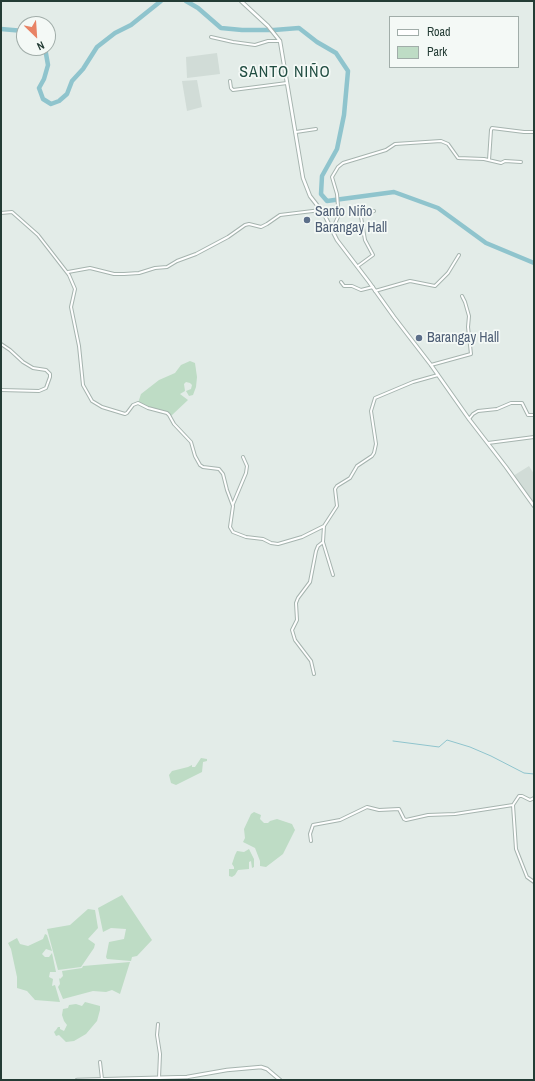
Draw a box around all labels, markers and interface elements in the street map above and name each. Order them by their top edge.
north arrow [16,16,56,56]
legend [389,16,519,68]
text: Road [427,24,451,40]
text: N [35,38,47,54]
text: Park [427,44,447,60]
district label: SANTO NIÑO [239,63,331,83]
place label: Santo Niño Barangay Hall [315,204,387,236]
marker: Santo Niño Barangay Hall [302,215,312,225]
place label: Barangay Hall [427,330,499,346]
marker: Barangay Hall [414,333,424,343]

